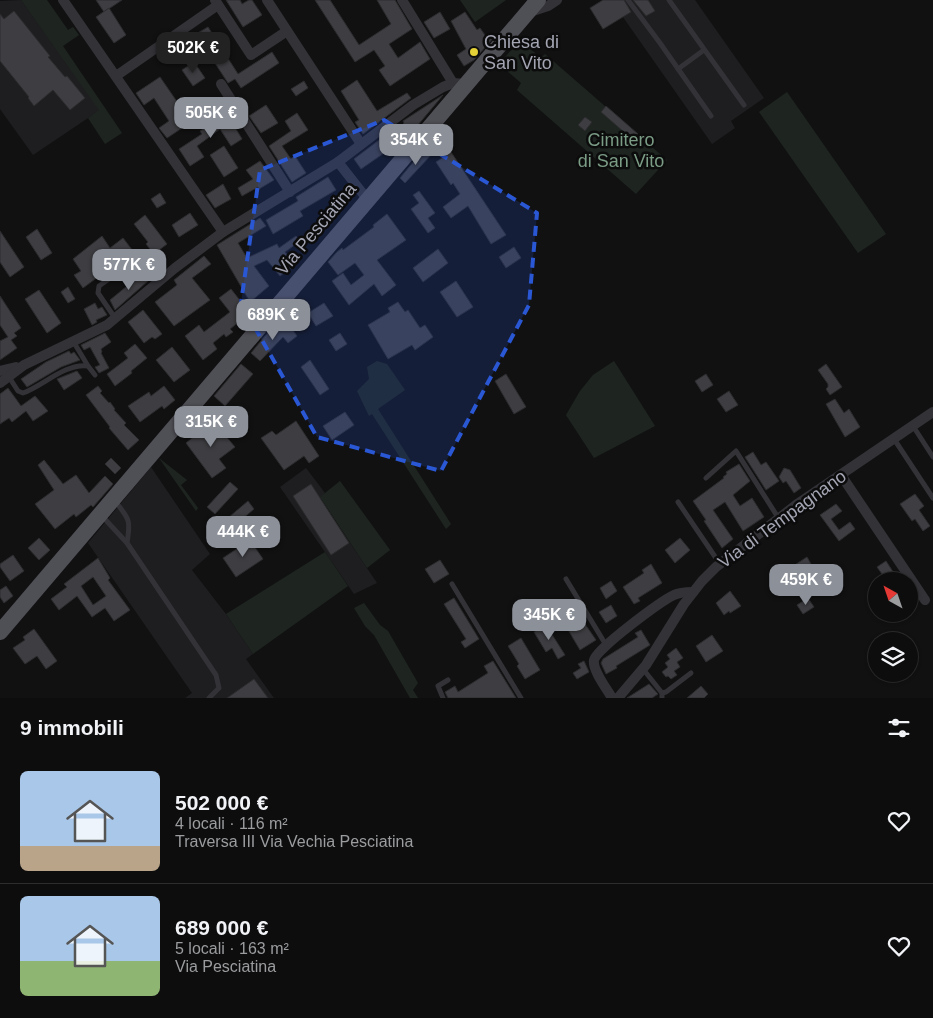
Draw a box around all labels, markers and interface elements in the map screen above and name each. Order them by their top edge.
pin: 502K € [152,32,234,74]
place label: Chiesa di San Vito [484,32,559,73]
text: 502K € [167,39,219,56]
marker: Chiesa di San Vito [468,46,480,58]
pin: 505K € [170,96,252,139]
text: 505K € [185,104,237,121]
pin: 354K € [375,124,457,166]
park label: Cimitero di San Vito [578,130,664,171]
text: 354K € [390,131,442,148]
street label: Via Pesciatina [272,178,361,279]
pin: 577K € [88,248,170,291]
text: 577K € [103,256,155,273]
pin: 689K € [232,298,314,341]
text: 689K € [247,306,299,323]
pin: 315K € [170,406,252,448]
text: 315K € [185,413,237,430]
street label: Via di Tempagnano [714,466,850,572]
pin: 444K € [202,516,284,558]
text: 444K € [217,523,269,540]
pin: 459K € [765,564,847,606]
text: 459K € [780,571,832,588]
north arrow [868,572,918,622]
map controls [868,572,918,682]
pin: 345K € [508,598,590,641]
text: 345K € [523,606,575,623]
button: layers [868,632,918,682]
icon: filters [885,714,913,742]
text: 9 immobili [20,716,124,739]
icon: home [60,791,120,851]
text: 502 000 € [175,791,268,814]
icon: heart [885,807,913,835]
text: 4 locali · 116 m² [175,815,288,832]
text: Traversa III Via Vechia Pesciatina [175,833,413,850]
icon: home [60,916,120,976]
text: 689 000 € [175,916,268,939]
icon: heart [885,932,913,960]
text: 5 locali · 163 m² [175,940,289,957]
text: Via Pesciatina [175,958,276,975]

